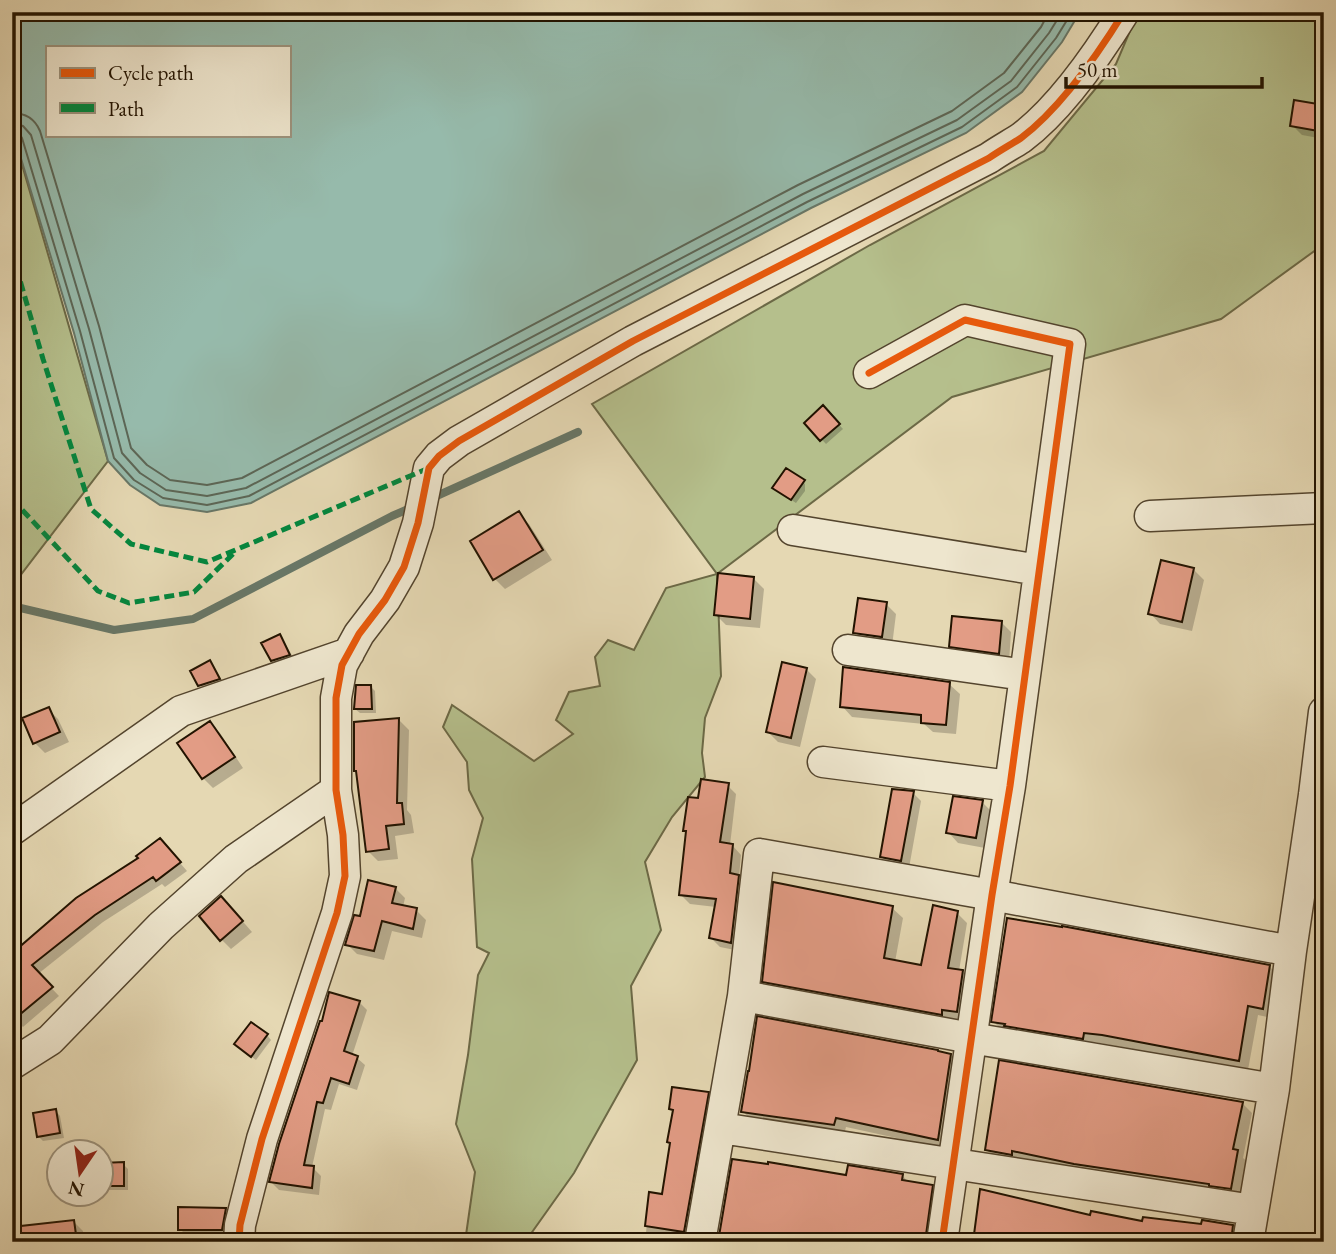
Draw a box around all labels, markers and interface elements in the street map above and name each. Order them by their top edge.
legend [46,46,290,136]
scale bar [1066,46,1262,90]
text: 50 m [1077,56,1118,83]
text: Cycle path [108,59,194,86]
text: Path [108,95,145,122]
north arrow [46,1138,116,1208]
text: N [65,1175,87,1203]

